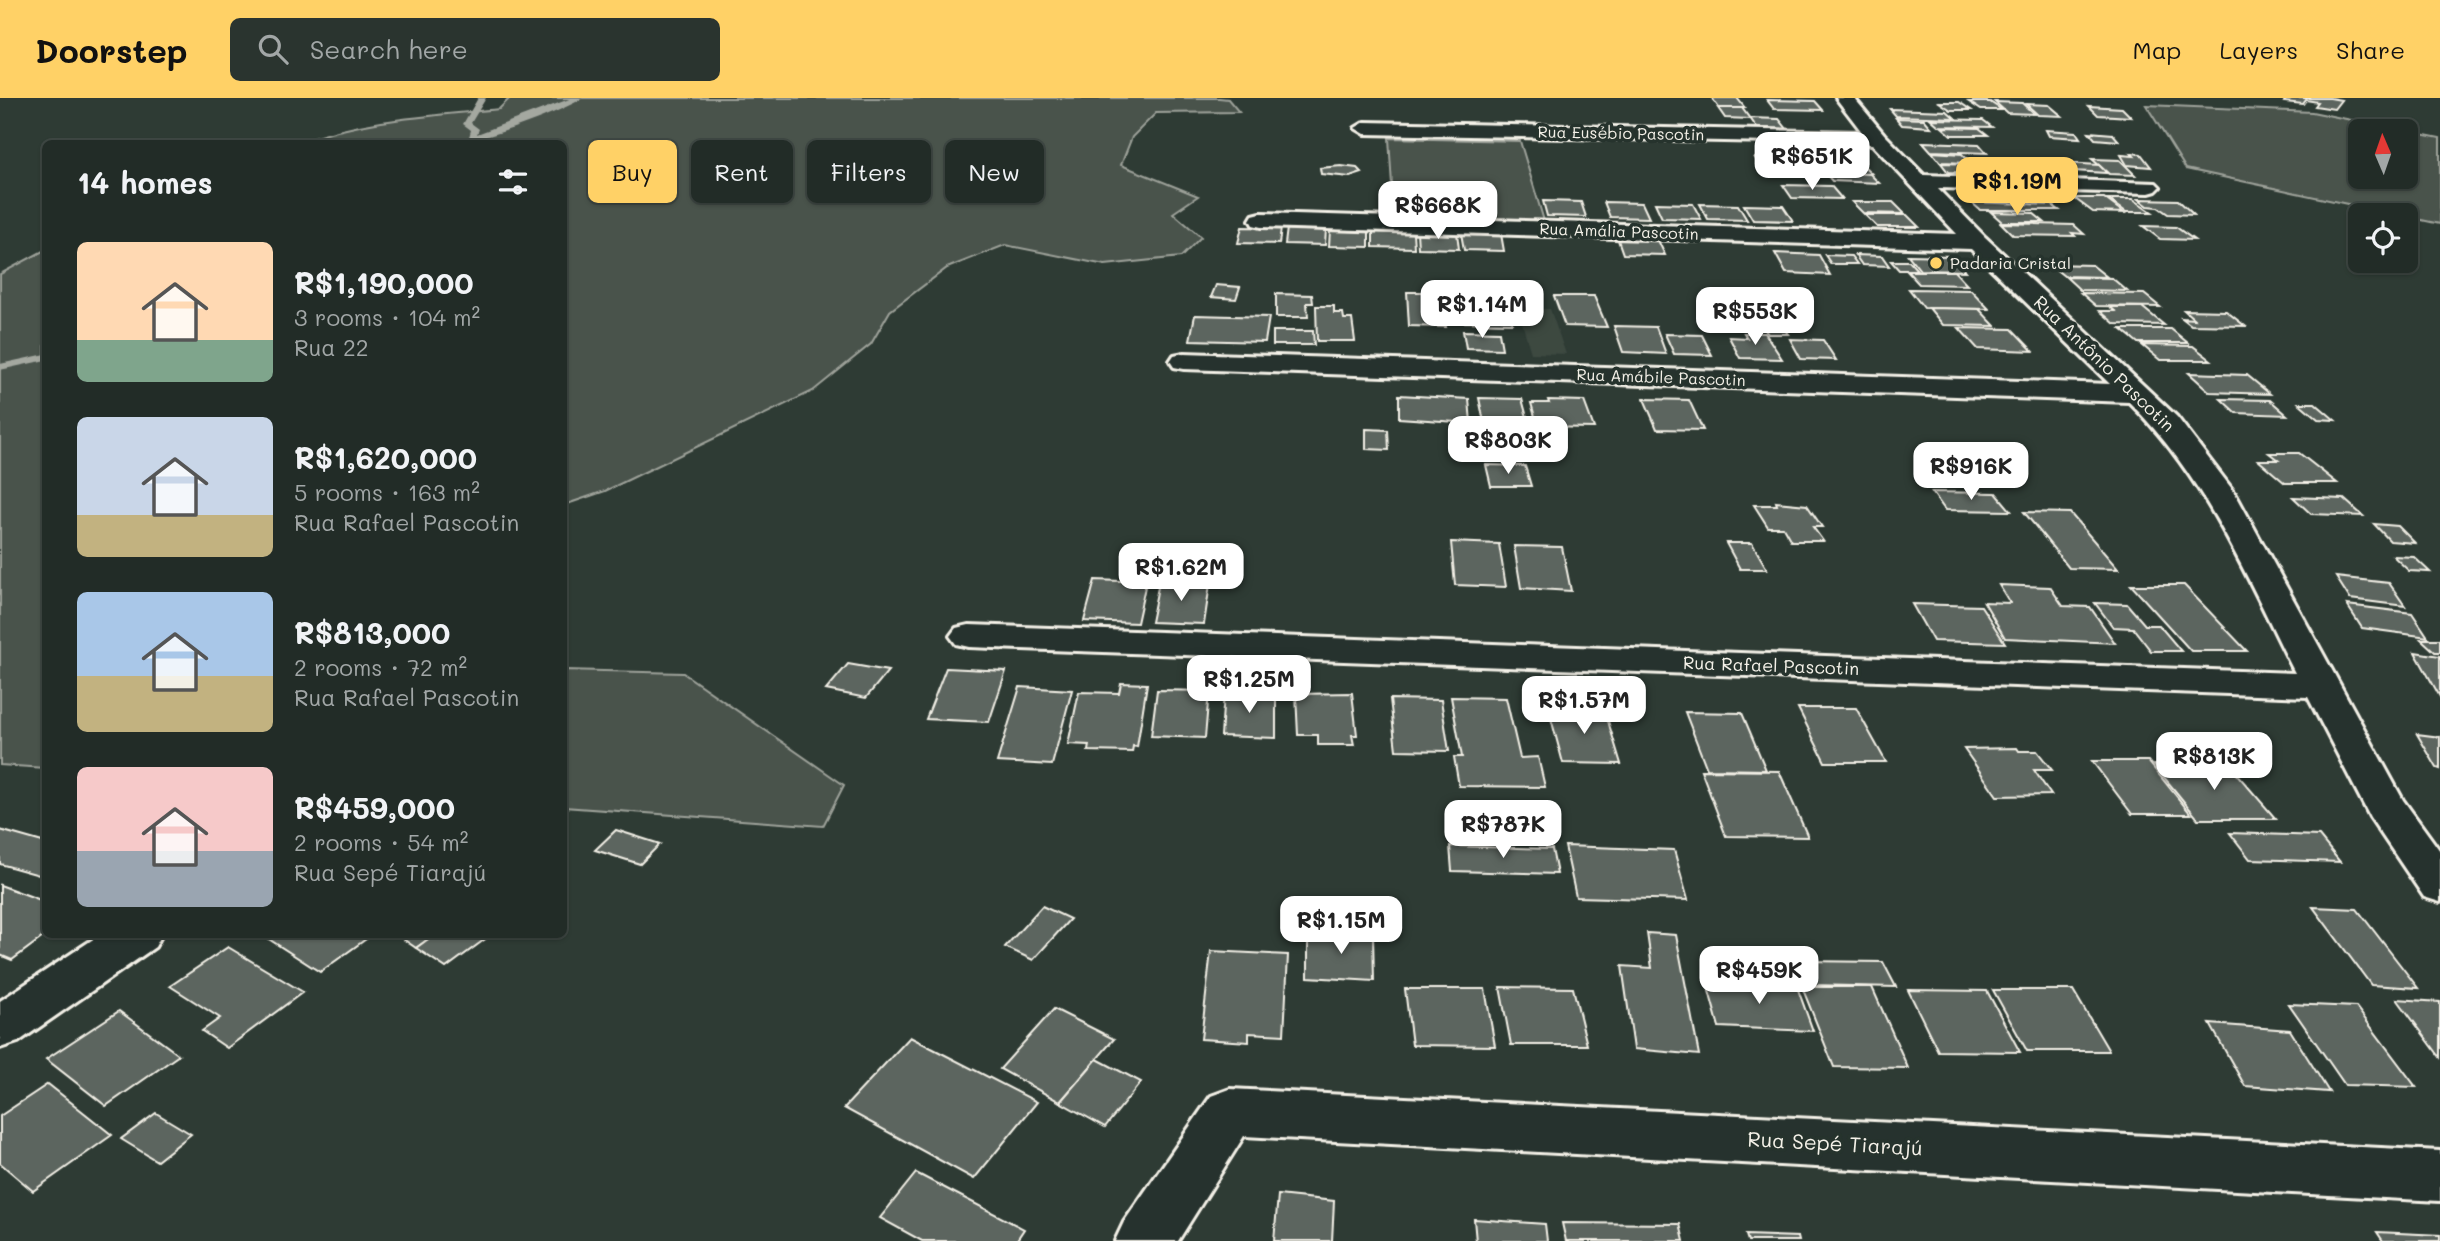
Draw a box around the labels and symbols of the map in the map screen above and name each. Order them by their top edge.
north arrow [2348,119,2418,189]
street label: Rua Eusébio Pascotin [1538,121,1704,144]
pin: R$651K [1755,132,1869,192]
pin: R$1.19M [1952,158,2082,217]
pin: R$668K [1381,181,1495,241]
street label: Rua Amália Pascotin [1539,217,1699,244]
place label: Padaria Cristal [1950,252,2071,273]
marker: Padaria Cristal [1928,255,1944,271]
pin: R$1.14M [1417,280,1547,340]
pin: R$553K [1698,288,1812,347]
street label: Rua Antônio Pascotin [2029,290,2180,437]
street label: Rua Amábile Pascotin [1576,363,1746,390]
pin: R$803K [1451,416,1565,476]
pin: R$916K [1914,442,2028,502]
pin: R$1.62M [1116,544,1246,603]
street label: Rua Rafael Pascotin [1682,650,1860,680]
pin: R$1.25M [1184,656,1314,715]
pin: R$1.57M [1519,676,1649,736]
pin: R$813K [2157,732,2271,792]
pin: R$787K [1446,800,1560,860]
pin: R$1.15M [1276,896,1406,956]
pin: R$459K [1702,946,1816,1006]
street label: Rua Sepé Tiarajú [1747,1124,1923,1161]

